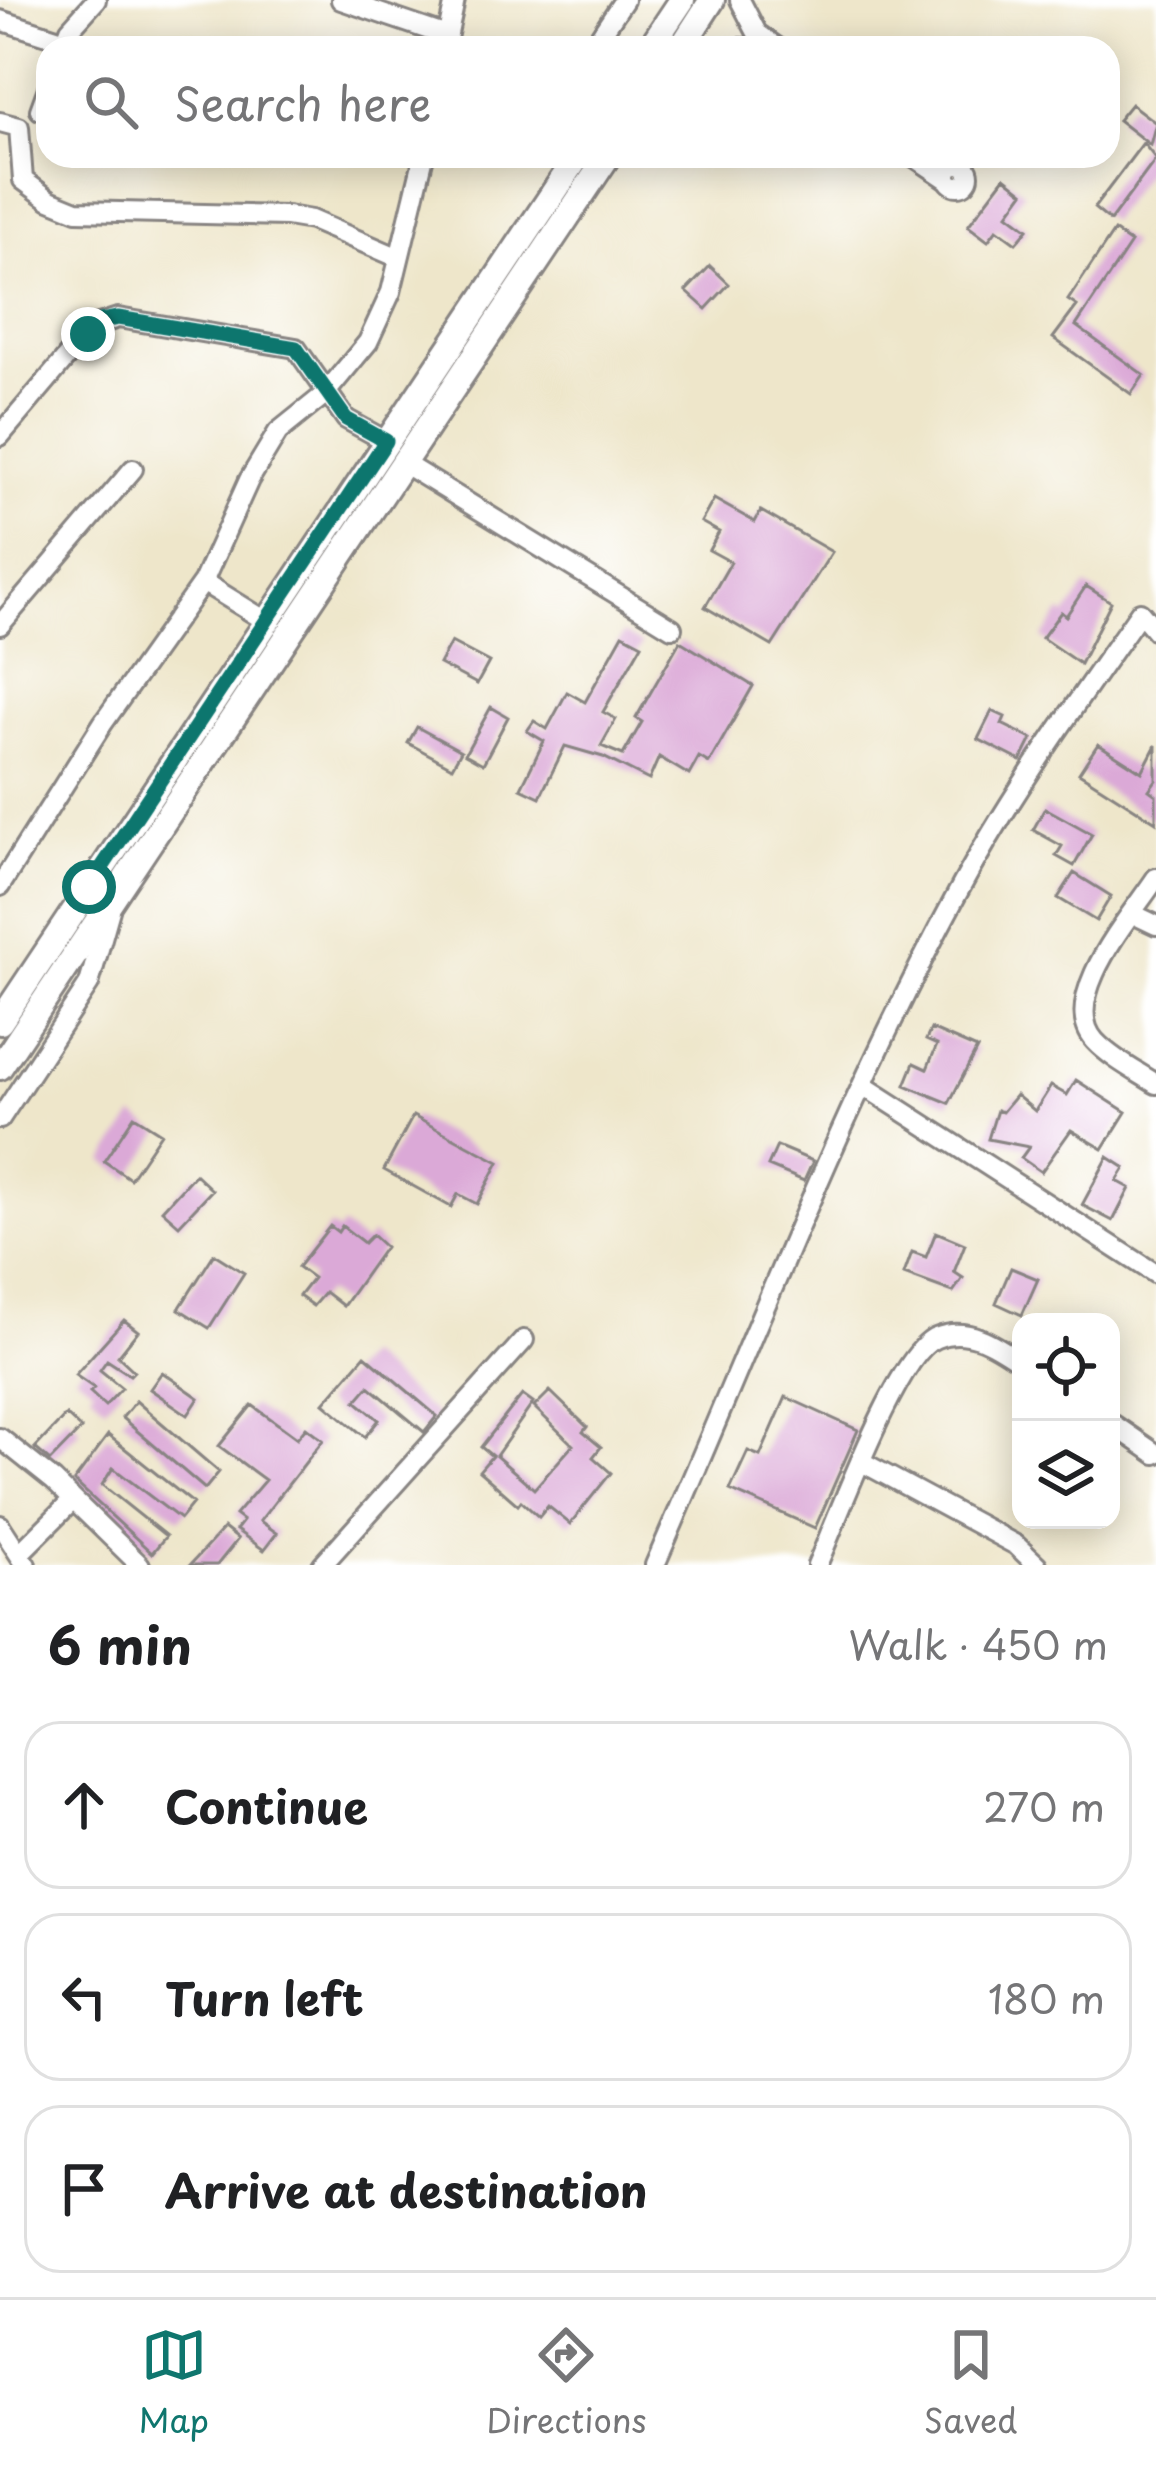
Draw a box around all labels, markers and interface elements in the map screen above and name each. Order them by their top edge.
search box [36,36,1120,168]
text: Search here [174,68,431,136]
icon: search [78,69,144,135]
route end [61,307,115,361]
route start [62,860,116,914]
map controls [1012,1313,1120,1529]
button: locate [1012,1313,1120,1421]
button: layers [1012,1421,1120,1529]
text: 6 min [48,1605,192,1682]
text: Walk · 450 m [849,1614,1108,1673]
text: Continue [165,1771,368,1839]
icon: ahead [51,1772,117,1838]
text: 270 m [983,1776,1105,1835]
text: Turn left [165,1963,364,2031]
icon: left [51,1964,117,2030]
text: 180 m [988,1968,1105,2027]
text: Arrive at destination [165,2155,648,2223]
icon: arrive [51,2156,117,2222]
tab: Map [139,2322,209,2444]
tab: Directions [486,2322,647,2444]
tab: Saved [924,2322,1017,2444]

